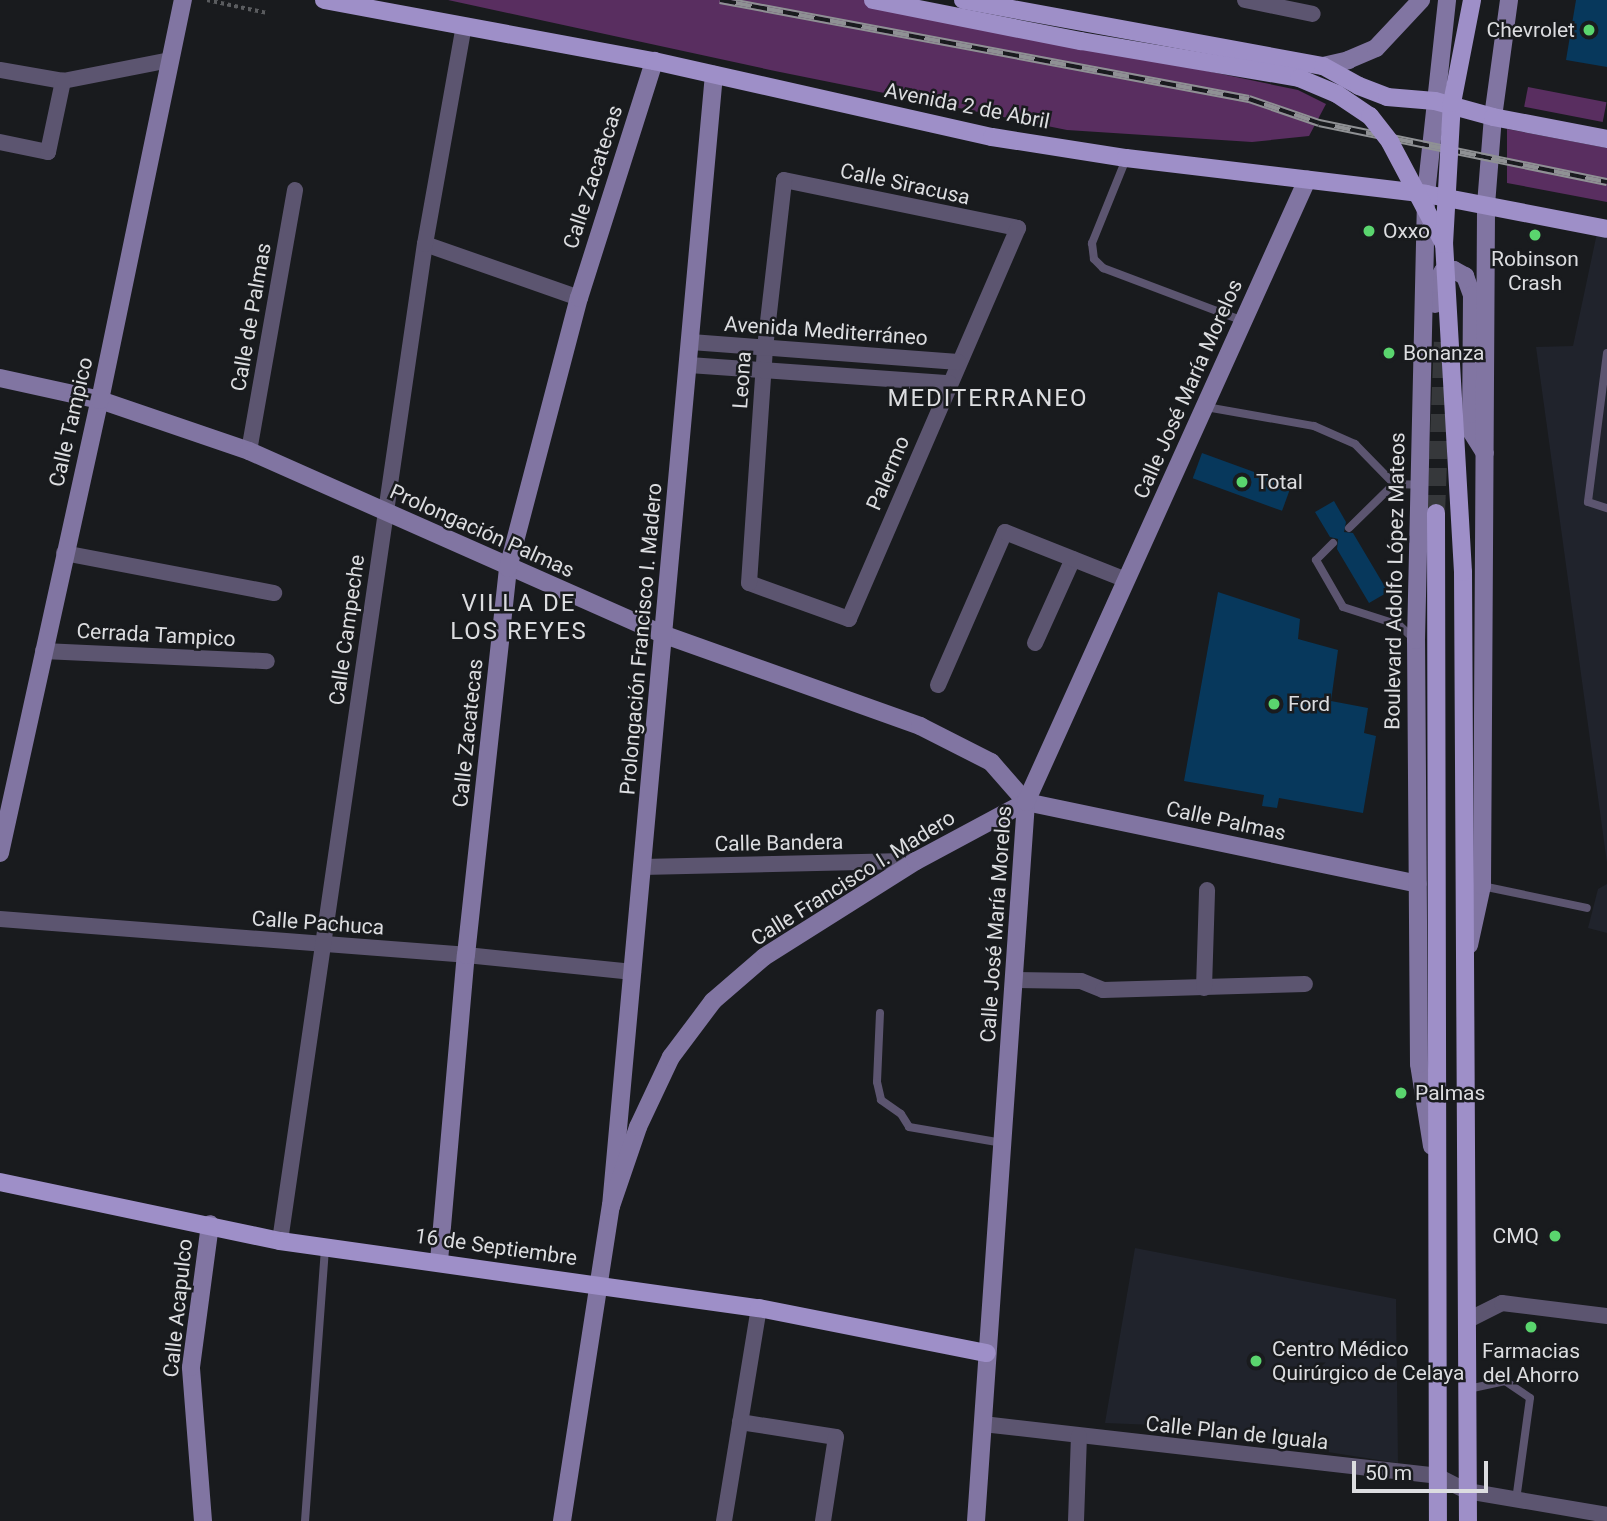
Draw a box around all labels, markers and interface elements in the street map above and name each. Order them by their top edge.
place label: Chevrolet [1487,17,1575,43]
marker: Chevrolet [1581,22,1597,38]
street label: Avenida 2 de Abril [882,78,1052,134]
street label: Calle Zacatecas [558,102,628,252]
street label: Calle Siracusa [838,158,972,210]
place label: Oxxo [1383,218,1430,244]
marker: Oxxo [1361,223,1377,239]
marker: Robinson Crash [1527,227,1543,243]
street label: Calle de Palmas [226,241,276,393]
place label: Robinson Crash [1491,246,1579,296]
street label: Calle José María Morelos [1128,275,1248,503]
street label: Avenida Mediterráneo [723,311,929,351]
place label: Bonanza [1403,340,1485,366]
marker: Bonanza [1381,345,1397,361]
street label: Leona [727,350,757,410]
street label: Calle Tampico [44,355,98,489]
district label: MEDITERRANEO [889,385,1087,413]
street label: Palermo [861,432,915,514]
street label: Boulevard Adolfo López Mateos [1380,432,1410,730]
place label: Total [1256,469,1303,495]
marker: Total [1234,474,1250,490]
street label: Prolongación Palmas [386,479,578,583]
street label: Prolongación Francisco I. Madero [615,482,667,796]
street label: Calle Campeche [324,553,370,707]
district label: VILLA DE LOS REYES [451,590,587,646]
street label: Cerrada Tampico [76,618,236,652]
street label: Calle Zacatecas [448,657,488,809]
place label: Ford [1288,691,1330,717]
marker: Ford [1266,696,1282,712]
street label: Calle Palmas [1164,796,1288,846]
street label: Calle Francisco I. Madero [746,805,960,951]
street label: Calle José María Morelos [975,805,1017,1043]
street label: Calle Bandera [714,829,844,857]
street label: Calle Pachuca [251,906,385,940]
place label: Palmas [1415,1080,1485,1106]
marker: Palmas [1393,1085,1409,1101]
street label: 16 de Septiembre [413,1223,579,1271]
place label: CMQ [1493,1223,1539,1249]
marker: CMQ [1545,1226,1565,1246]
street label: Calle Acapulco [158,1237,198,1379]
marker: Farmacias del Ahorro [1523,1319,1539,1335]
place label: Centro Médico Quirúrgico de Celaya [1272,1336,1464,1386]
place label: Farmacias del Ahorro [1482,1338,1580,1388]
marker: Centro Médico Quirúrgico de Celaya [1246,1351,1266,1371]
street label: Calle Plan de Iguala [1144,1411,1330,1455]
scale bar [1355,1448,1492,1492]
text: 50 m [1365,1461,1412,1485]

